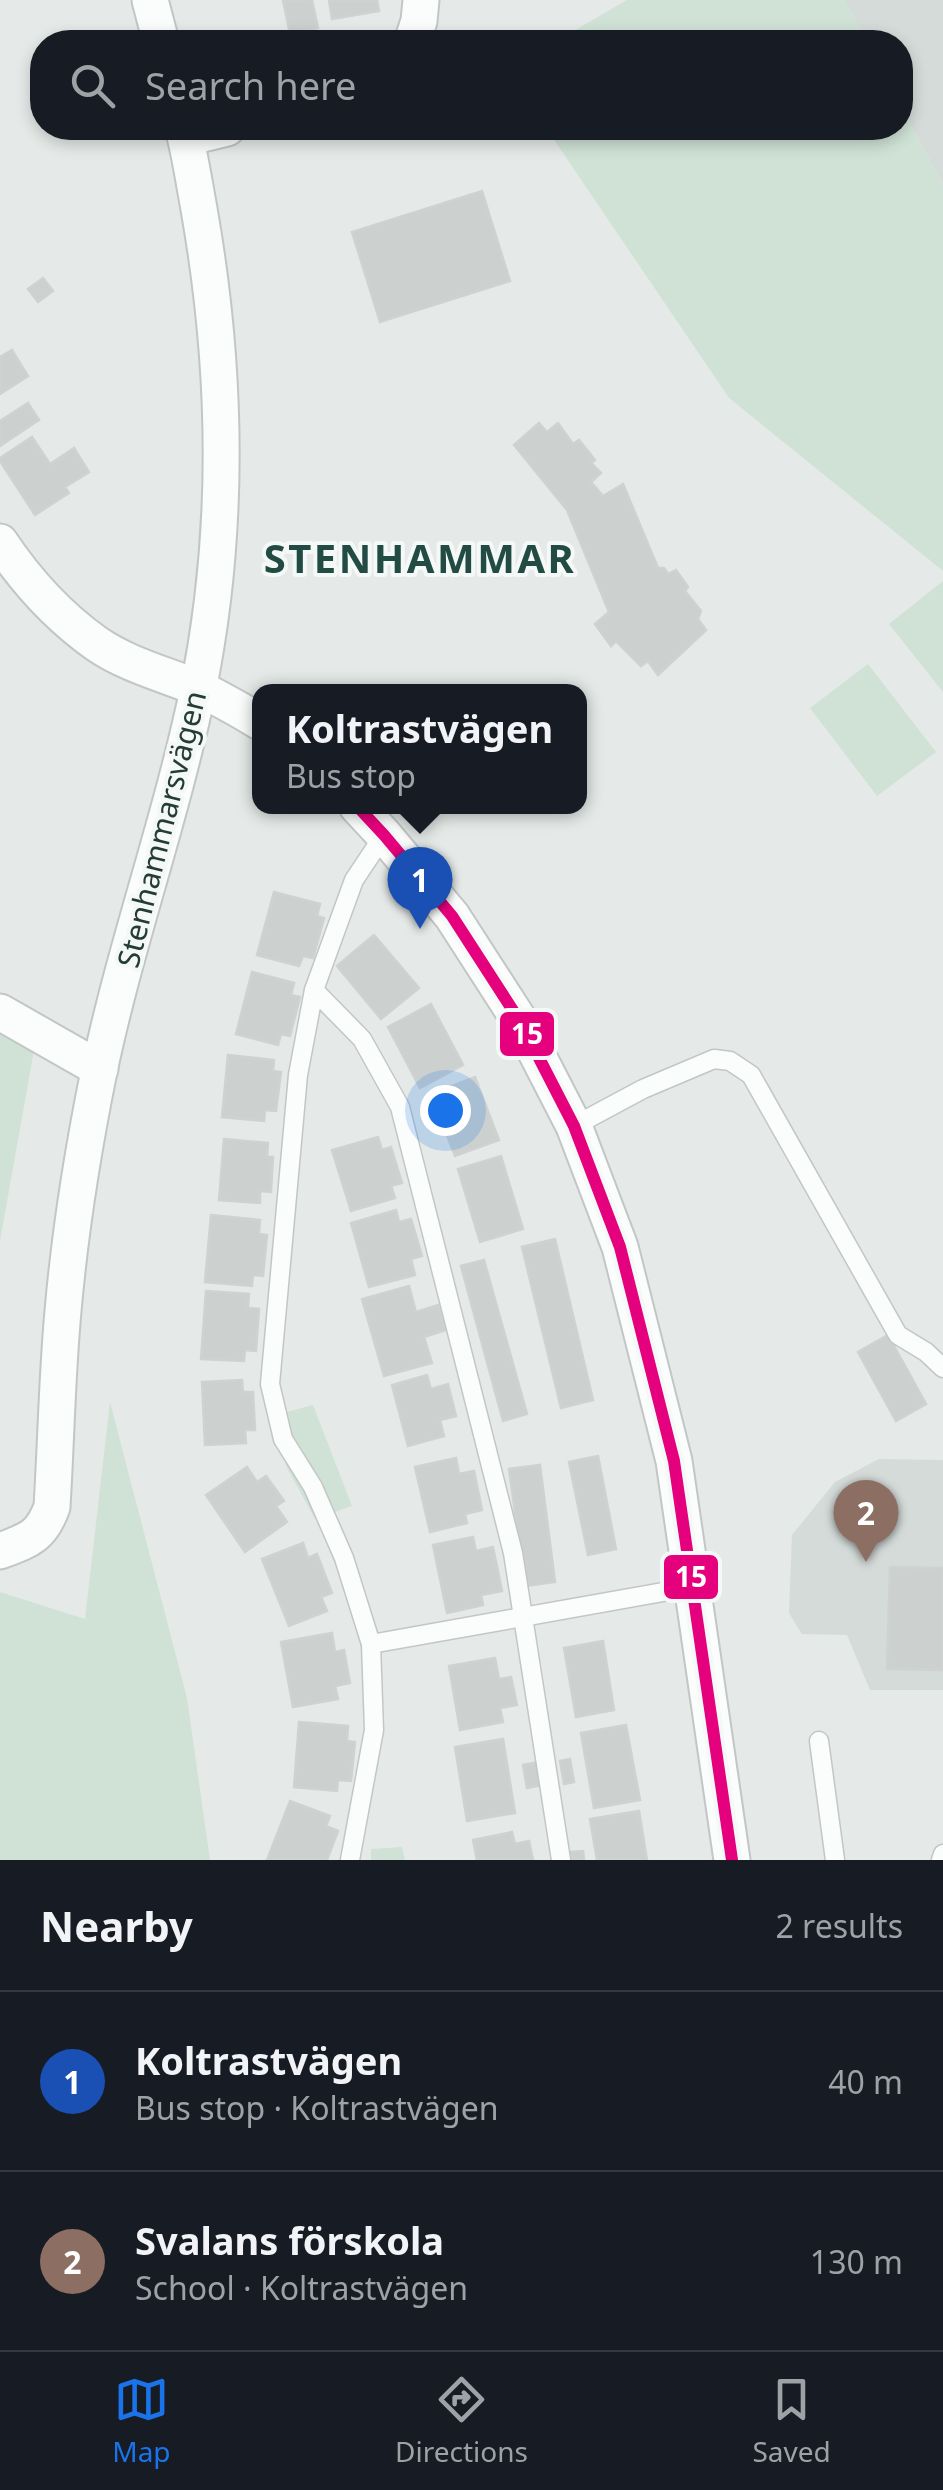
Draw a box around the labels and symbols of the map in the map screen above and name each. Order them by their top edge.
district label: STENHAMMAR [264,530,576,585]
street label: Stenhammarsvägen [107,686,215,972]
pin: 1 [388,846,452,929]
line badge: 15 [498,1010,556,1058]
text: 15 [511,1014,543,1052]
your location [420,1085,471,1136]
pin: 2 [834,1480,898,1562]
line badge: 15 [662,1553,720,1601]
text: 15 [675,1557,707,1595]

